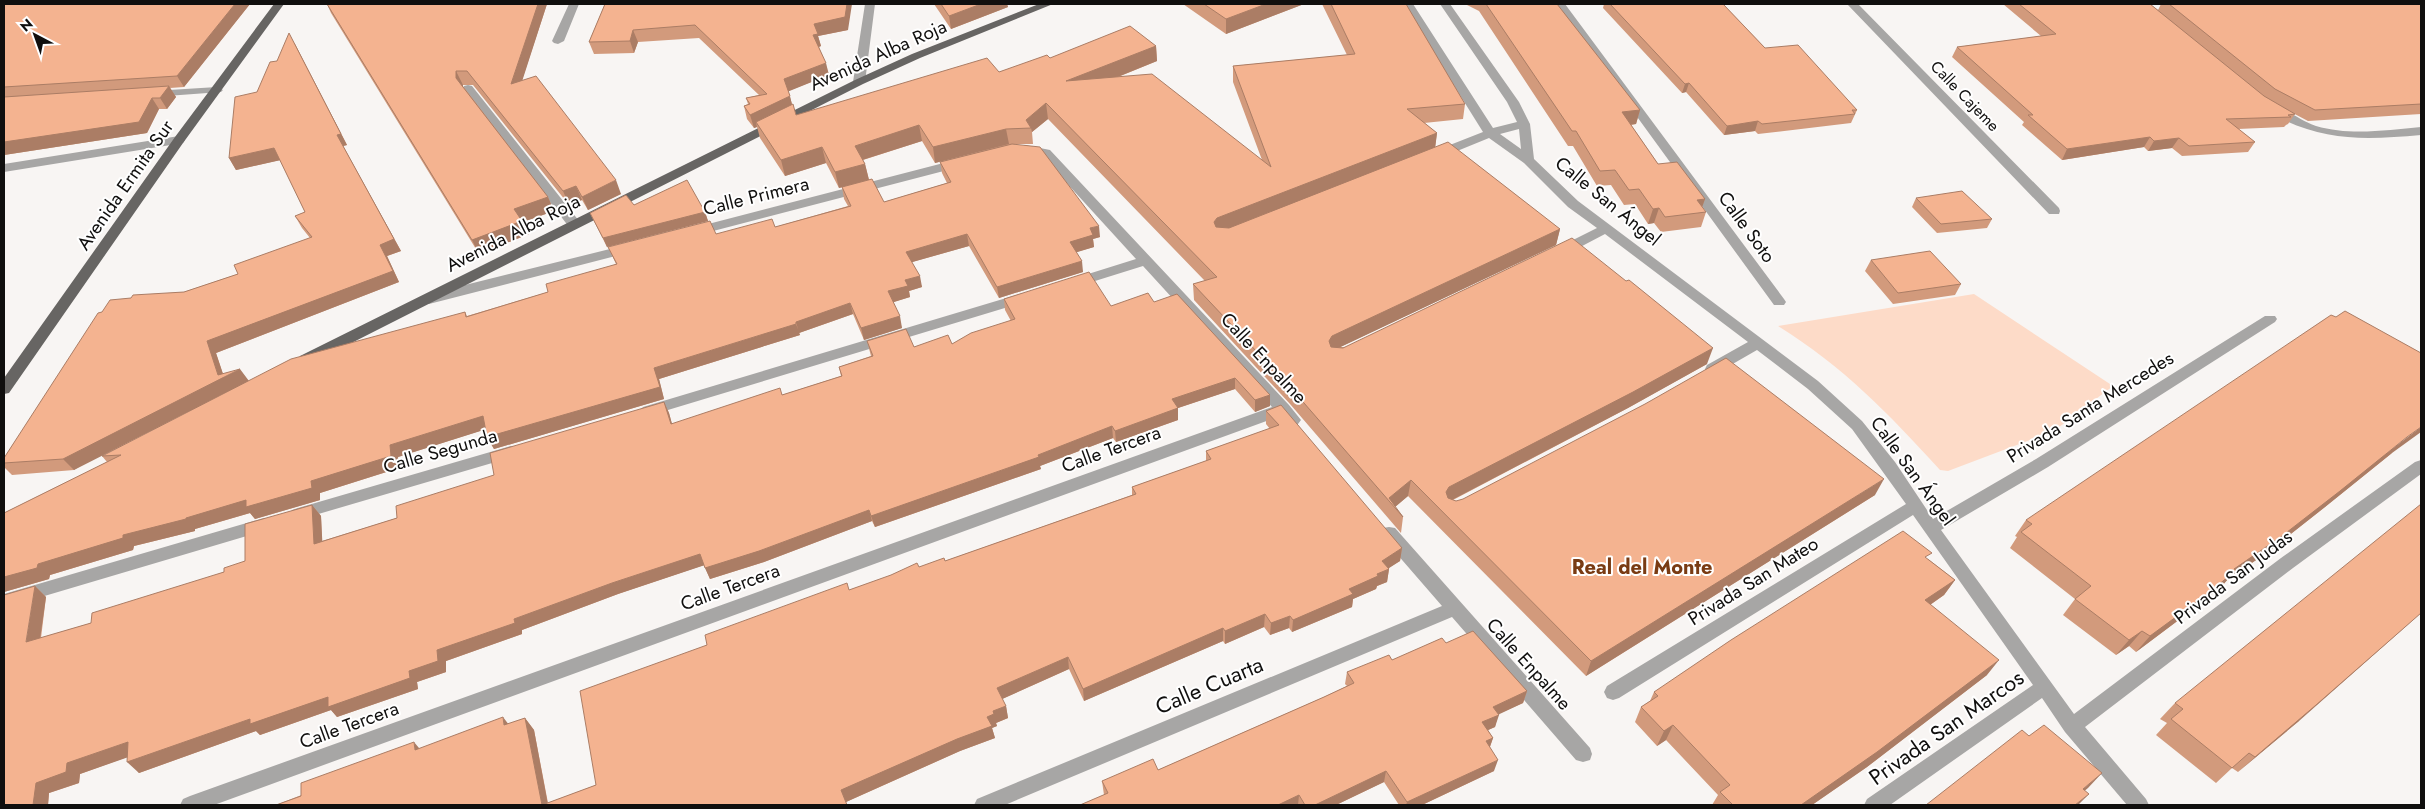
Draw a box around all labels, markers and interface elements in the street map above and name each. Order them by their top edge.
north arrow [10,10,60,60]
street label: Avenida Alba Roja [805,13,951,97]
text: N [16,14,37,36]
street label: Calle Cajeme [1925,55,2005,137]
street label: Avenida Ermita Sur [70,114,180,255]
street label: Calle San Ángel [1549,150,1667,252]
street label: Calle Primera [700,170,812,222]
street label: Calle Soto [1712,186,1782,268]
street label: Avenida Alba Roja [441,187,585,279]
street label: Calle Enpalme [1215,306,1313,410]
street label: Privada Santa Mercedes [2001,344,2179,469]
street label: Calle San Ángel [1864,411,1962,531]
street label: Calle Tercera [1058,419,1164,479]
street label: Calle Segunda [380,422,500,480]
street label: Privada San Judas [2168,523,2298,631]
street label: Privada San Mateo [1683,530,1823,632]
district label: Real del Monte [1572,553,1712,582]
street label: Calle Tercera [677,557,783,617]
street label: Calle Enpalme [1480,612,1578,716]
street label: Calle Cuarta [1150,648,1268,722]
street label: Privada San Marcos [1862,661,2030,792]
street label: Calle Tercera [296,695,402,755]

